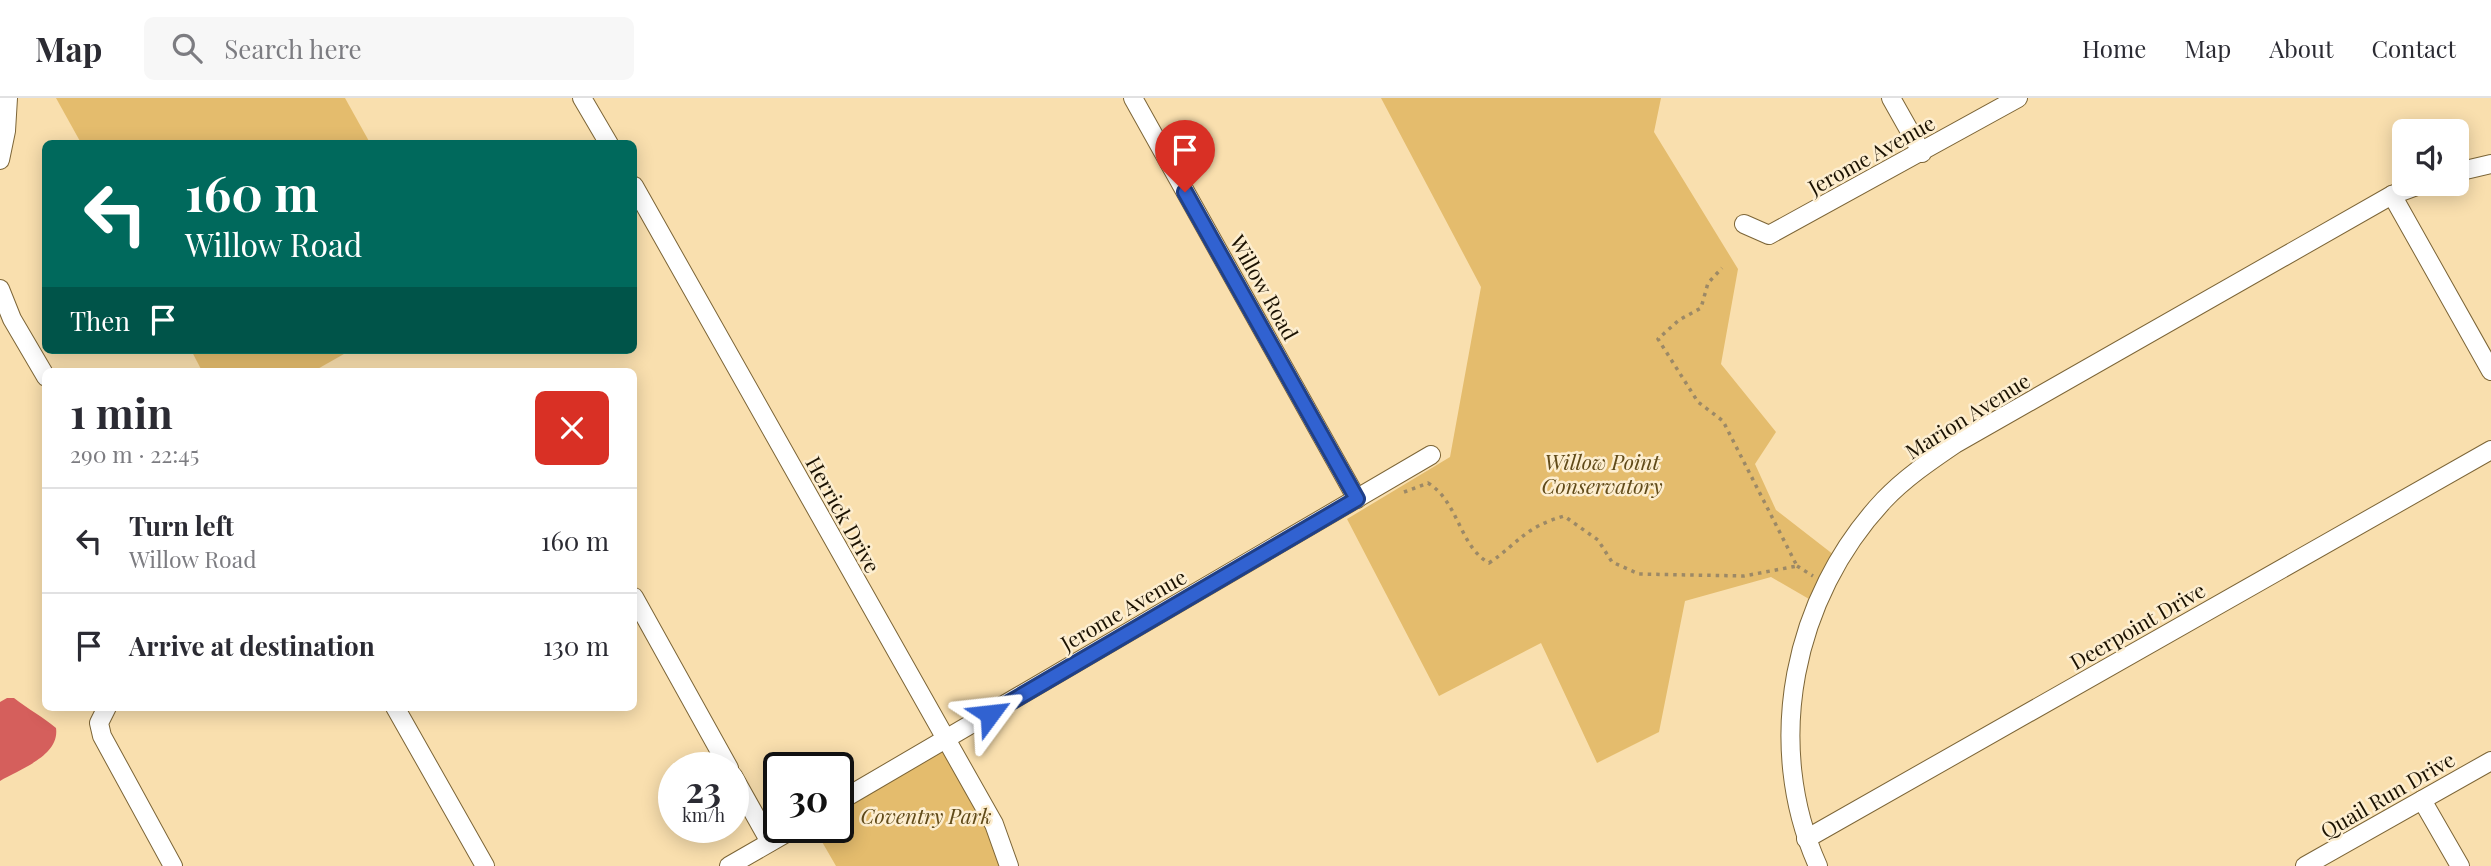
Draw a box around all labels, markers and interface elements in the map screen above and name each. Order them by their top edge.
search box [144,17,634,80]
text: Map [35,26,102,70]
icon: search [168,29,206,67]
text: Search here [224,31,362,66]
text: Home [2082,32,2146,64]
text: Map [2184,32,2231,64]
text: About [2269,32,2333,64]
text: Contact [2371,32,2456,64]
street label: Jerome Avenue [1802,108,1939,201]
map controls [2392,119,2469,196]
button: sound [2392,119,2469,196]
pin [1155,120,1215,192]
icon: arrive [1166,131,1204,169]
text: 160 m [185,159,319,224]
icon: left [70,168,161,259]
text: Willow Road [185,222,362,265]
street label: Willow Road [1224,228,1305,345]
icon: arrive [144,301,182,339]
text: Then [70,303,130,338]
street label: Marion Avenue [1899,365,2035,465]
text: 1 min [70,384,173,440]
button: close [535,391,609,465]
text: 290 m · 22:45 [70,438,199,469]
park label: Willow Point Conservatory [1542,447,1662,499]
street label: Herrick Drive [800,451,888,577]
text: Turn left [129,508,234,543]
icon: left [70,522,108,560]
text: 160 m [541,523,609,558]
text: Willow Road [129,543,257,574]
street label: Jerome Avenue [1054,562,1191,657]
street label: Deerpoint Drive [2064,575,2210,675]
icon: arrive [70,627,108,665]
text: Arrive at destination [129,628,375,663]
text: 130 m [543,628,609,663]
position arrow [953,677,1027,751]
street label: Quail Run Drive [2315,744,2459,844]
speed limit sign: 30 [763,752,854,843]
text: 23 [686,765,721,812]
park label: Coventry Park [860,801,992,829]
text: km/h [682,803,725,827]

